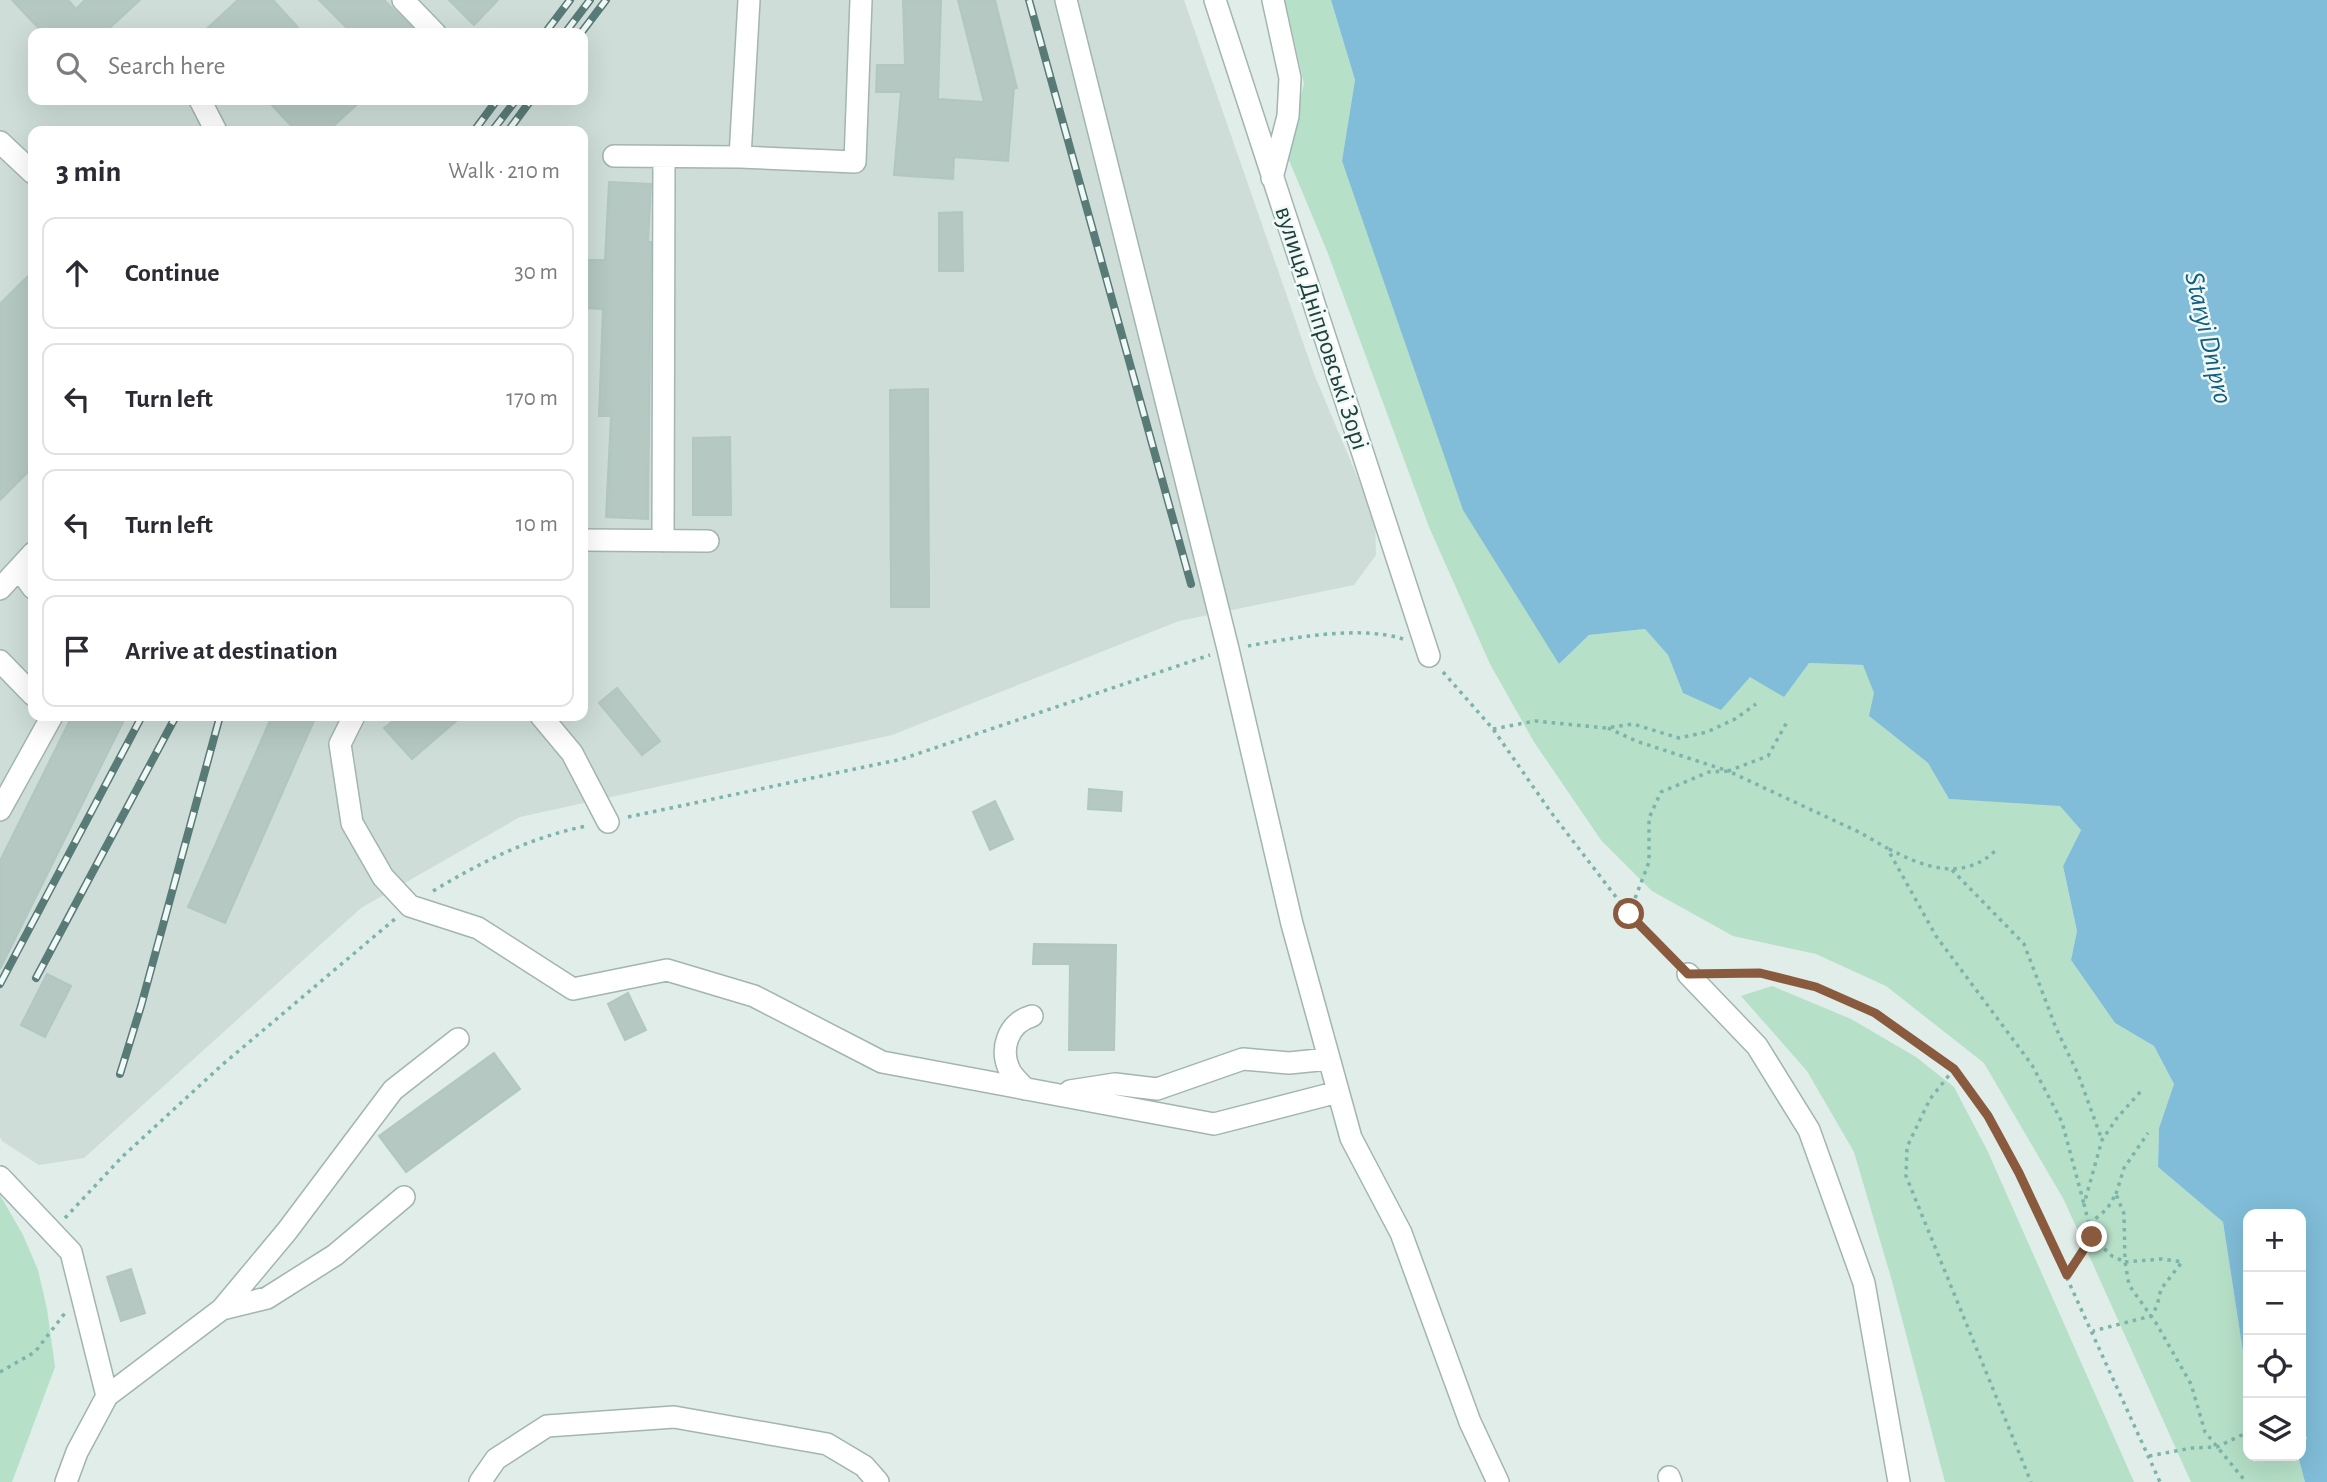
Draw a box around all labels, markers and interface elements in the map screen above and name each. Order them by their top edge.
search box [28,28,588,105]
icon: search [52,48,90,86]
text: Search here [108,53,226,79]
text: 3 min [56,157,121,187]
text: Walk · 210 m [448,160,560,183]
street label: вулиця Дніпровські Зорі [1270,203,1374,453]
icon: ahead [58,254,96,292]
text: Continue [125,260,220,286]
text: 30 m [514,261,558,284]
water label: Staryi Dnipro [2179,269,2237,407]
icon: left [58,380,96,418]
text: Turn left [125,386,213,412]
text: 170 m [506,387,558,410]
icon: left [58,506,96,544]
text: Turn left [125,512,213,538]
text: 10 m [516,513,558,536]
icon: arrive [58,632,96,670]
text: Arrive at destination [125,638,338,664]
route start [1613,898,1644,929]
map controls [2243,1209,2306,1461]
button: + [2243,1209,2306,1272]
route end [2076,1221,2107,1252]
button: − [2243,1272,2306,1335]
button: locate [2243,1335,2306,1398]
button: layers [2243,1398,2306,1461]

